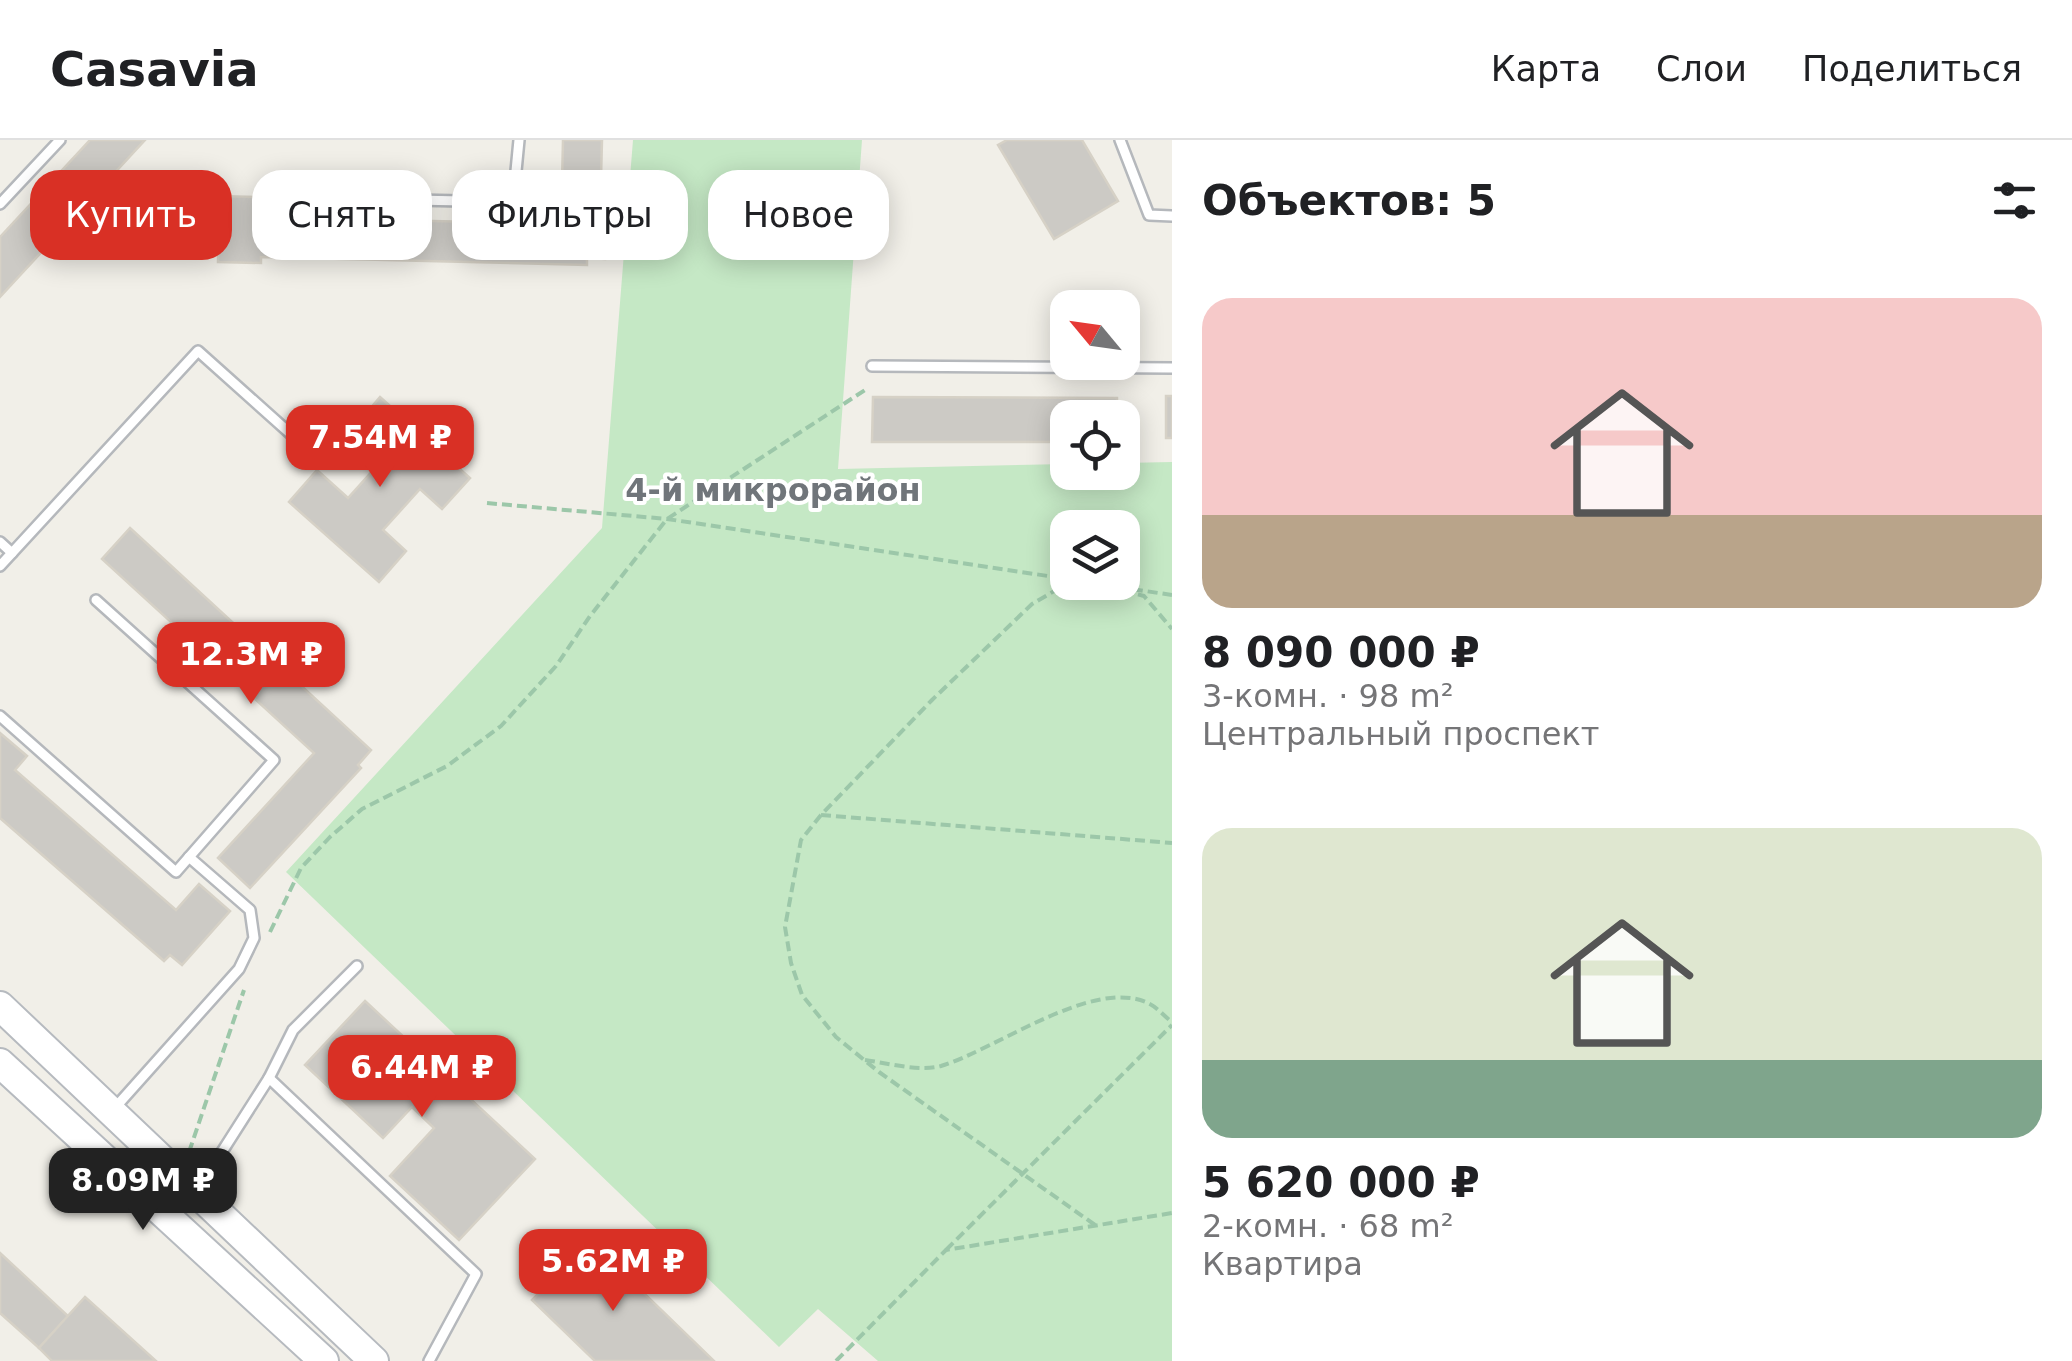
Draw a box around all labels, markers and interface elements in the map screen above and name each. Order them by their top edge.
text: Casavia [50,41,259,97]
text: Карта [1491,49,1601,89]
text: Слои [1656,49,1747,89]
text: Поделиться [1802,49,2022,89]
chip: Купить [30,170,232,260]
chip: Снять [252,170,432,260]
chip: Фильтры [452,170,688,260]
chip: Новое [708,170,889,260]
icon: filters [1987,173,2042,228]
text: Объектов: 5 [1202,176,1496,225]
north arrow [1050,290,1140,380]
map controls [1050,290,1140,600]
icon: home [1532,363,1712,543]
button: locate [1050,400,1140,490]
pin: 7.54M ₽ [288,405,472,490]
text: 7.54M ₽ [308,418,452,456]
district label: 4-й микрорайон [625,471,921,509]
button: layers [1050,510,1140,600]
pin: 12.3M ₽ [159,622,343,707]
text: 8 090 000 ₽ [1202,628,1480,677]
text: 12.3M ₽ [179,635,323,673]
text: 3-комн. · 98 m² [1202,677,1453,715]
text: Центральный проспект [1202,715,1599,753]
icon: home [1532,893,1712,1073]
pin: 6.44M ₽ [330,1035,514,1120]
text: 6.44M ₽ [350,1048,494,1086]
pin: 8.09M ₽ [51,1148,235,1233]
text: 5 620 000 ₽ [1202,1158,1480,1207]
text: 8.09M ₽ [71,1161,215,1199]
text: 2-комн. · 68 m² [1202,1207,1453,1245]
pin: 5.62M ₽ [521,1229,705,1314]
text: 5.62M ₽ [541,1242,685,1280]
text: Квартира [1202,1245,1363,1283]

